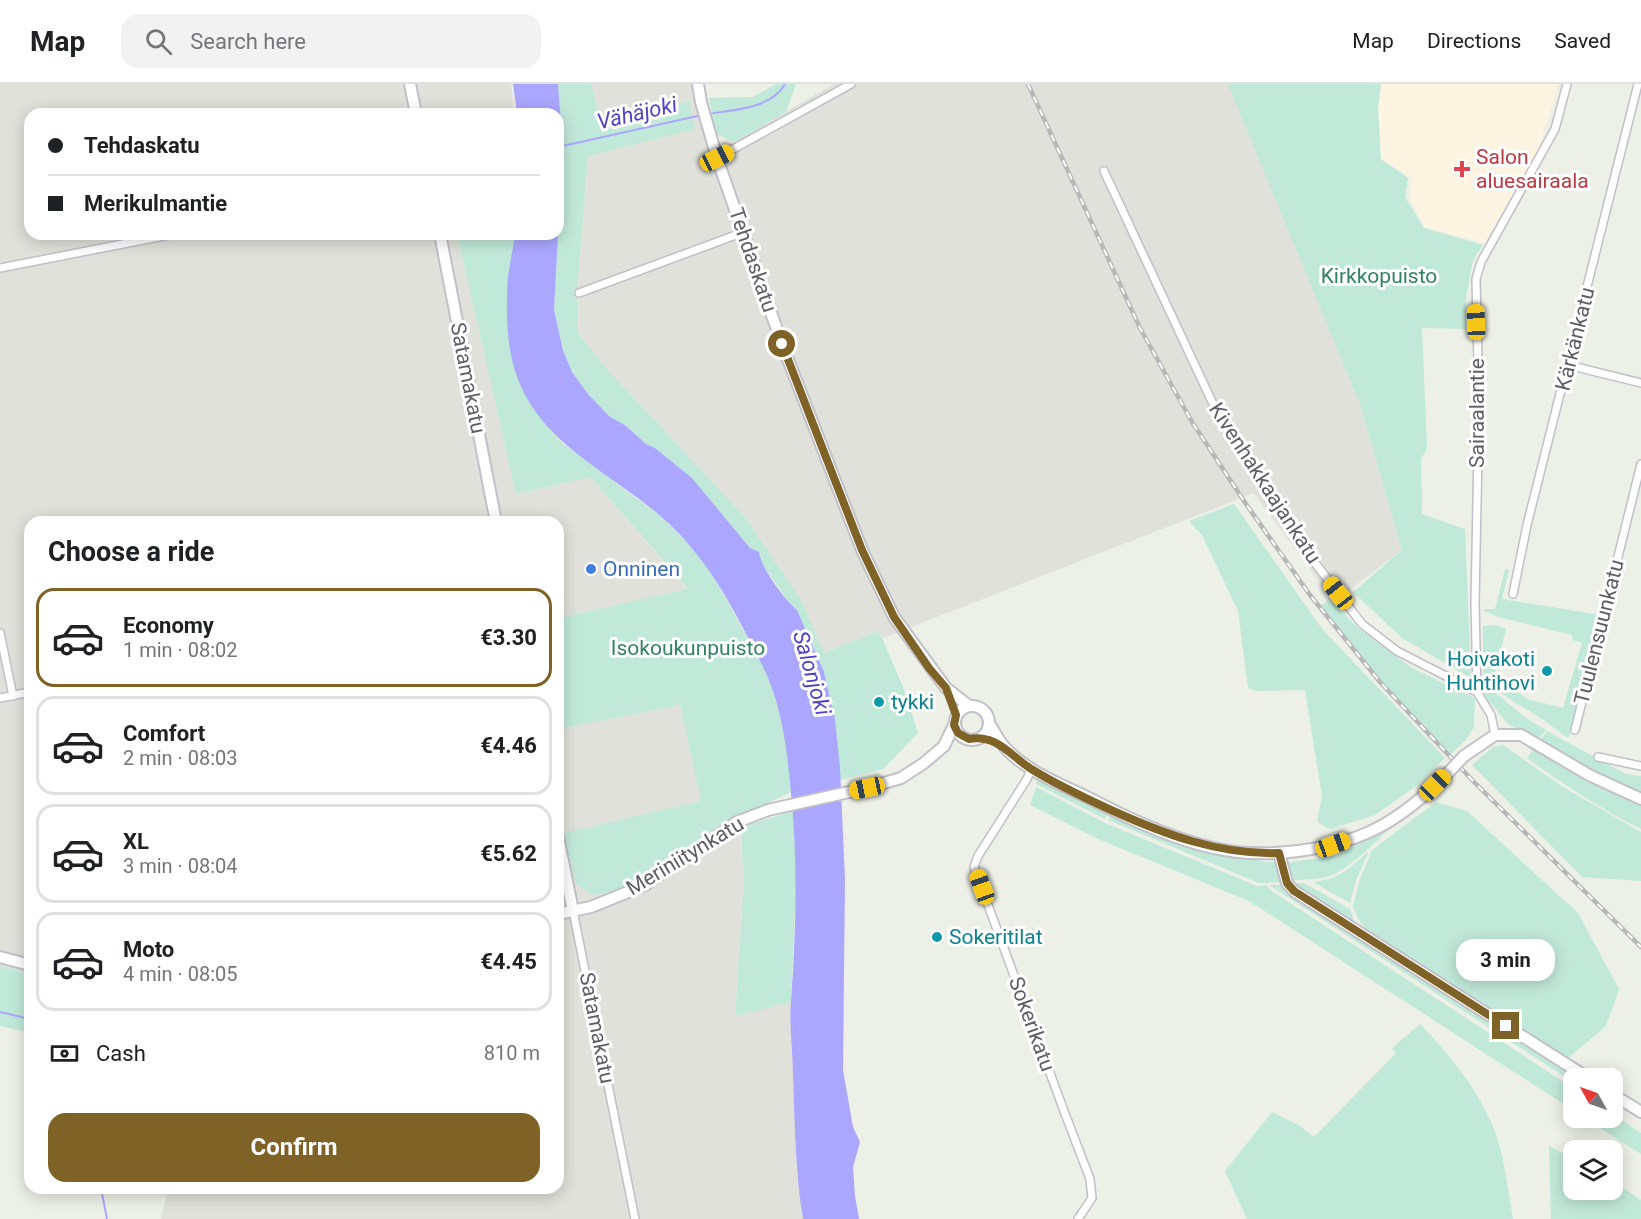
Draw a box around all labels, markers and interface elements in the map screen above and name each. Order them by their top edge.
search box [121,14,541,68]
text: Map [30,25,85,58]
icon: search [142,25,175,58]
text: Search here [190,29,306,54]
text: Map [1352,29,1394,53]
text: Directions [1427,29,1521,53]
text: Saved [1554,29,1611,53]
water label: Vähäjoki [595,91,680,134]
text: Tehdaskatu [84,133,200,158]
car [697,142,737,174]
place label: Salon aluesairaala [1476,145,1589,193]
marker: Salon aluesairaala [1453,160,1471,178]
text: Merikulmantie [84,191,227,216]
street label: Tehdaskatu [724,205,782,315]
park label: Kirkkopuisto [1321,264,1437,288]
street label: Kärkänkatu [1551,285,1599,393]
car [1466,304,1486,340]
street label: Satamakatu [445,320,491,436]
route start [768,330,795,357]
street label: Sairaalantie [1465,358,1489,468]
street label: Kivenhakkaajankatu [1204,398,1326,568]
text: Choose a ride [48,536,214,568]
place label: Onninen [603,557,680,581]
street label: Tuulensuunkatu [1569,557,1629,707]
marker: Onninen [584,562,598,576]
car [1320,573,1356,613]
icon: car [51,611,105,665]
text: Economy [123,613,214,638]
text: €3.30 [480,625,537,650]
water label: Salonjoki [788,628,836,719]
park label: Isokoukunpuisto [611,636,765,660]
text: 1 min · 08:02 [123,638,238,662]
place label: Hoivakoti Huhtihovi [1446,647,1535,695]
marker: Hoivakoti Huhtihovi [1540,664,1554,678]
place label: tykki [891,690,934,714]
marker: tykki [872,695,886,709]
icon: car [51,719,105,773]
text: Comfort [123,721,205,746]
text: €4.46 [480,733,537,758]
text: 2 min · 08:03 [123,746,238,770]
car [1416,766,1454,804]
car [848,775,886,801]
street label: Meriniitynkatu [622,812,748,900]
icon: car [51,827,105,881]
text: XL [123,829,149,854]
car [1313,830,1353,860]
text: €5.62 [480,841,537,866]
text: 3 min · 08:04 [123,854,238,878]
car [967,867,997,907]
place label: Sokeritilat [949,925,1043,949]
marker: Sokeritilat [930,930,944,944]
icon: car [51,935,105,989]
text: Moto [123,937,174,962]
callout: 3 min [1456,939,1556,981]
text: 3 min [1480,948,1531,972]
text: €4.45 [480,949,537,974]
text: 4 min · 08:05 [123,962,238,986]
street label: Satamakatu [574,970,620,1086]
street label: Sokerikatu [1004,973,1060,1075]
route end [1492,1012,1519,1039]
icon: cash [48,1037,81,1070]
text: Cash [96,1041,146,1066]
text: 810 m [484,1041,540,1065]
north arrow [1563,1068,1623,1128]
map controls [1563,1068,1623,1200]
button: Confirm [48,1113,540,1182]
button: layers [1563,1140,1623,1200]

